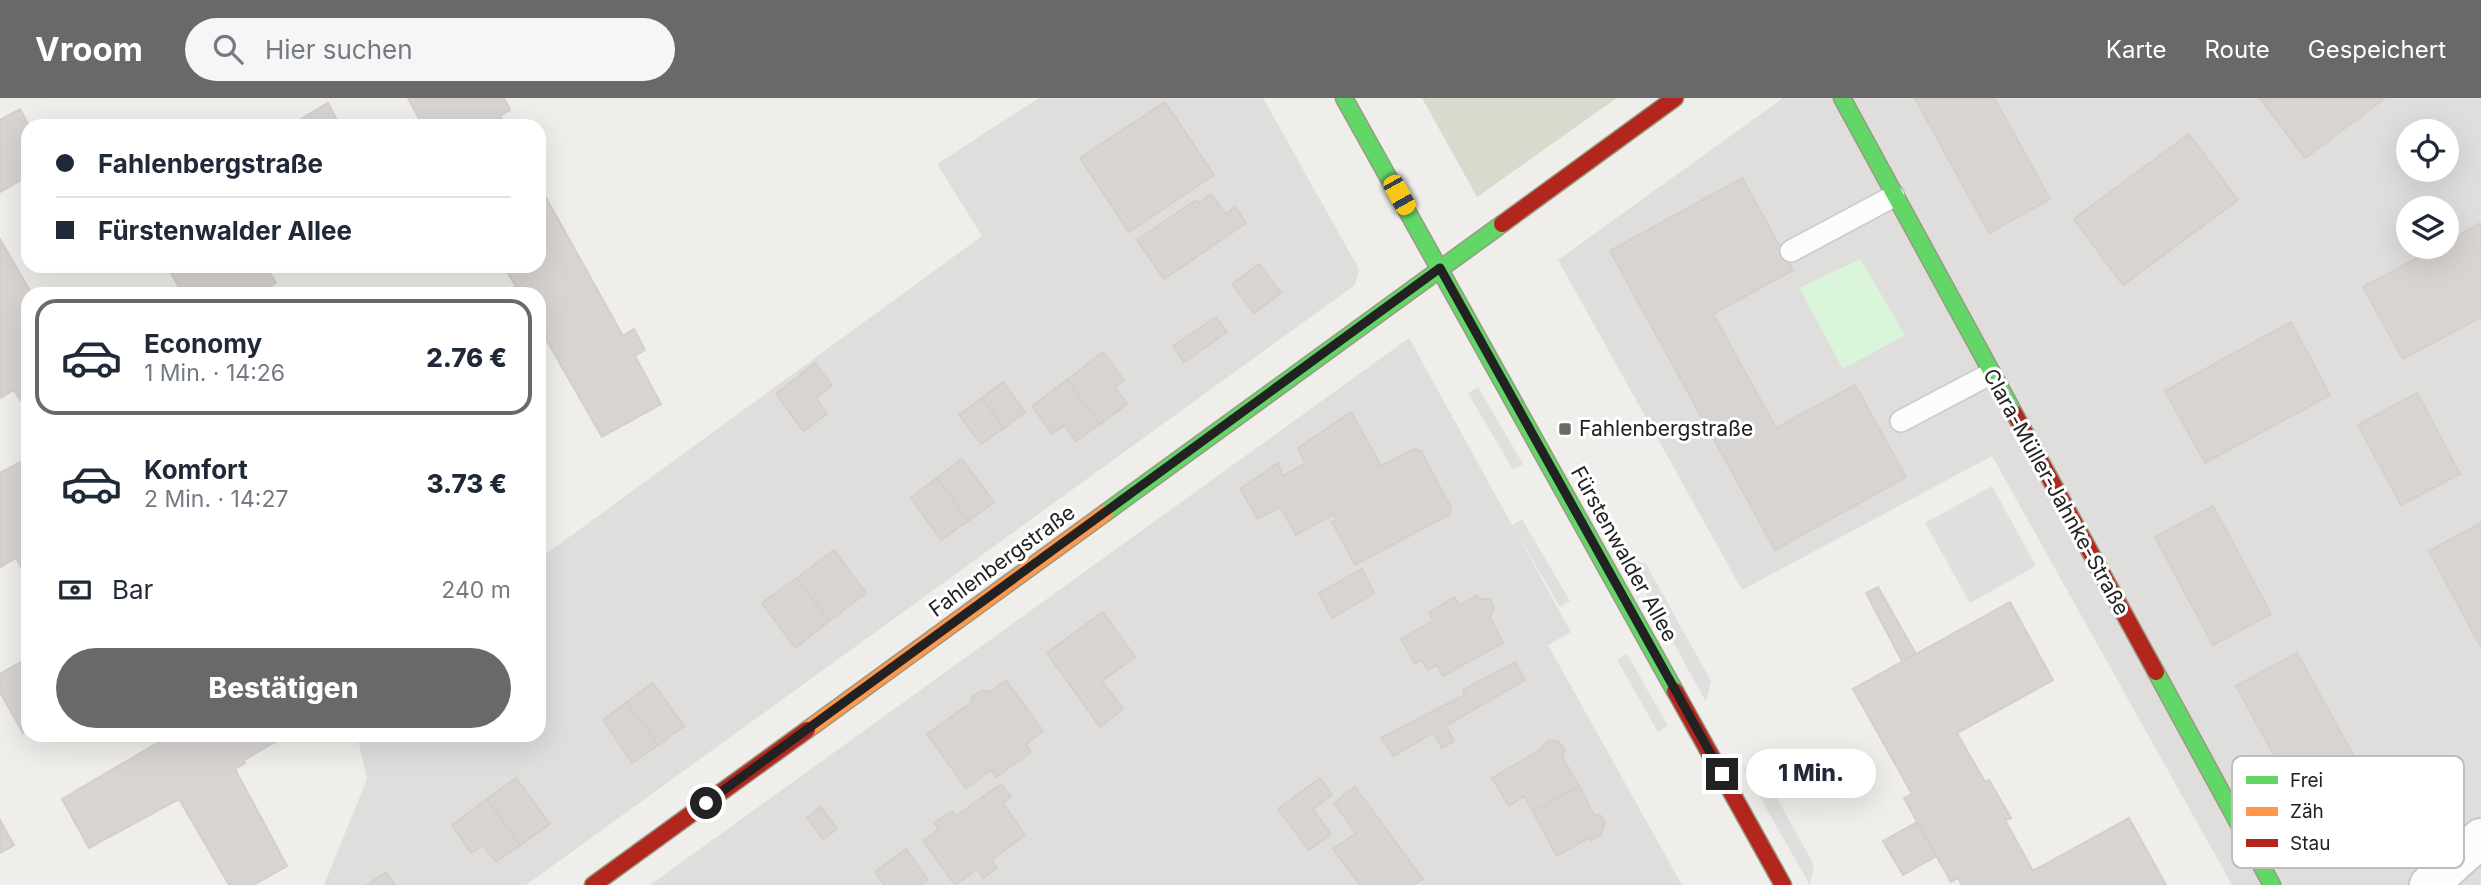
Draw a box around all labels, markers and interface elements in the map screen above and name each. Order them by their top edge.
search box [185,18,675,81]
text: Vroom [35,29,143,69]
icon: search [209,30,247,68]
text: Hier suchen [265,34,413,65]
text: Karte [2106,35,2166,64]
text: Route [2204,35,2270,64]
text: Gespeichert [2308,35,2446,64]
map controls [2396,119,2459,259]
button: locate [2396,119,2459,182]
text: Fahlenbergstraße [98,148,323,179]
car [1380,172,1419,218]
button: layers [2396,196,2459,259]
text: Fürstenwalder Allee [98,215,352,246]
icon: car [60,326,123,389]
text: Economy [144,328,262,359]
text: 2.76 € [426,342,507,373]
text: 1 Min. · 14:26 [144,359,285,387]
street label: Clara-Müller-Jahnke-Straße [1978,364,2135,619]
place label: Fahlenbergstraße [1579,416,1753,441]
marker: Fahlenbergstraße [1557,421,1573,437]
icon: car [60,452,123,515]
text: Komfort [144,454,248,485]
street label: Fürstenwalder Allee [1566,462,1683,646]
text: 3.73 € [426,468,507,499]
text: 2 Min. · 14:27 [144,485,289,513]
street label: Fahlenbergstraße [924,499,1080,622]
icon: cash [56,571,94,609]
text: Bar [112,574,153,605]
text: 240 m [441,576,511,604]
button: Bestätigen [56,648,511,728]
callout: 1 Min. [1746,750,1876,798]
legend [2232,756,2464,868]
route end [1706,758,1738,790]
text: 1 Min. [1778,759,1844,787]
text: Frei [2290,769,2323,792]
route start [690,787,722,819]
text: Zäh [2290,800,2324,823]
text: Stau [2290,832,2330,855]

